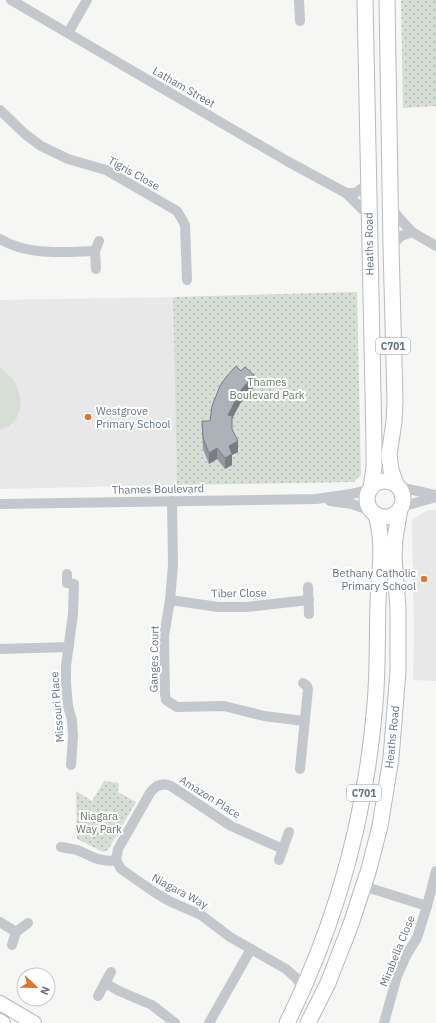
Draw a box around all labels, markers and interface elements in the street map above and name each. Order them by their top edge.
street label: Latham Street [150,64,218,111]
street label: Tigris Close [106,153,162,193]
street label: Heaths Road [361,212,377,276]
road number: C701 [376,338,410,354]
park label: Thames Boulevard Park [230,375,305,402]
place label: Westgrove Primary School [96,404,171,431]
marker: Westgrove Primary School [83,412,93,422]
street label: Thames Boulevard [112,481,204,497]
place label: Bethany Catholic Primary School [332,566,416,593]
marker: Bethany Catholic Primary School [419,574,429,584]
street label: Tiber Close [211,586,267,600]
street label: Ganges Court [146,625,162,692]
street label: Missouri Place [47,671,67,743]
street label: Heaths Road [382,705,402,769]
street label: Amazon Place [177,773,243,821]
road number: C701 [347,785,381,801]
park label: Niagara Way Park [76,809,122,836]
street label: Niagara Way [150,870,211,912]
street label: Mirabella Close [376,913,418,989]
north arrow [16,967,56,1007]
text: N [37,984,53,997]

